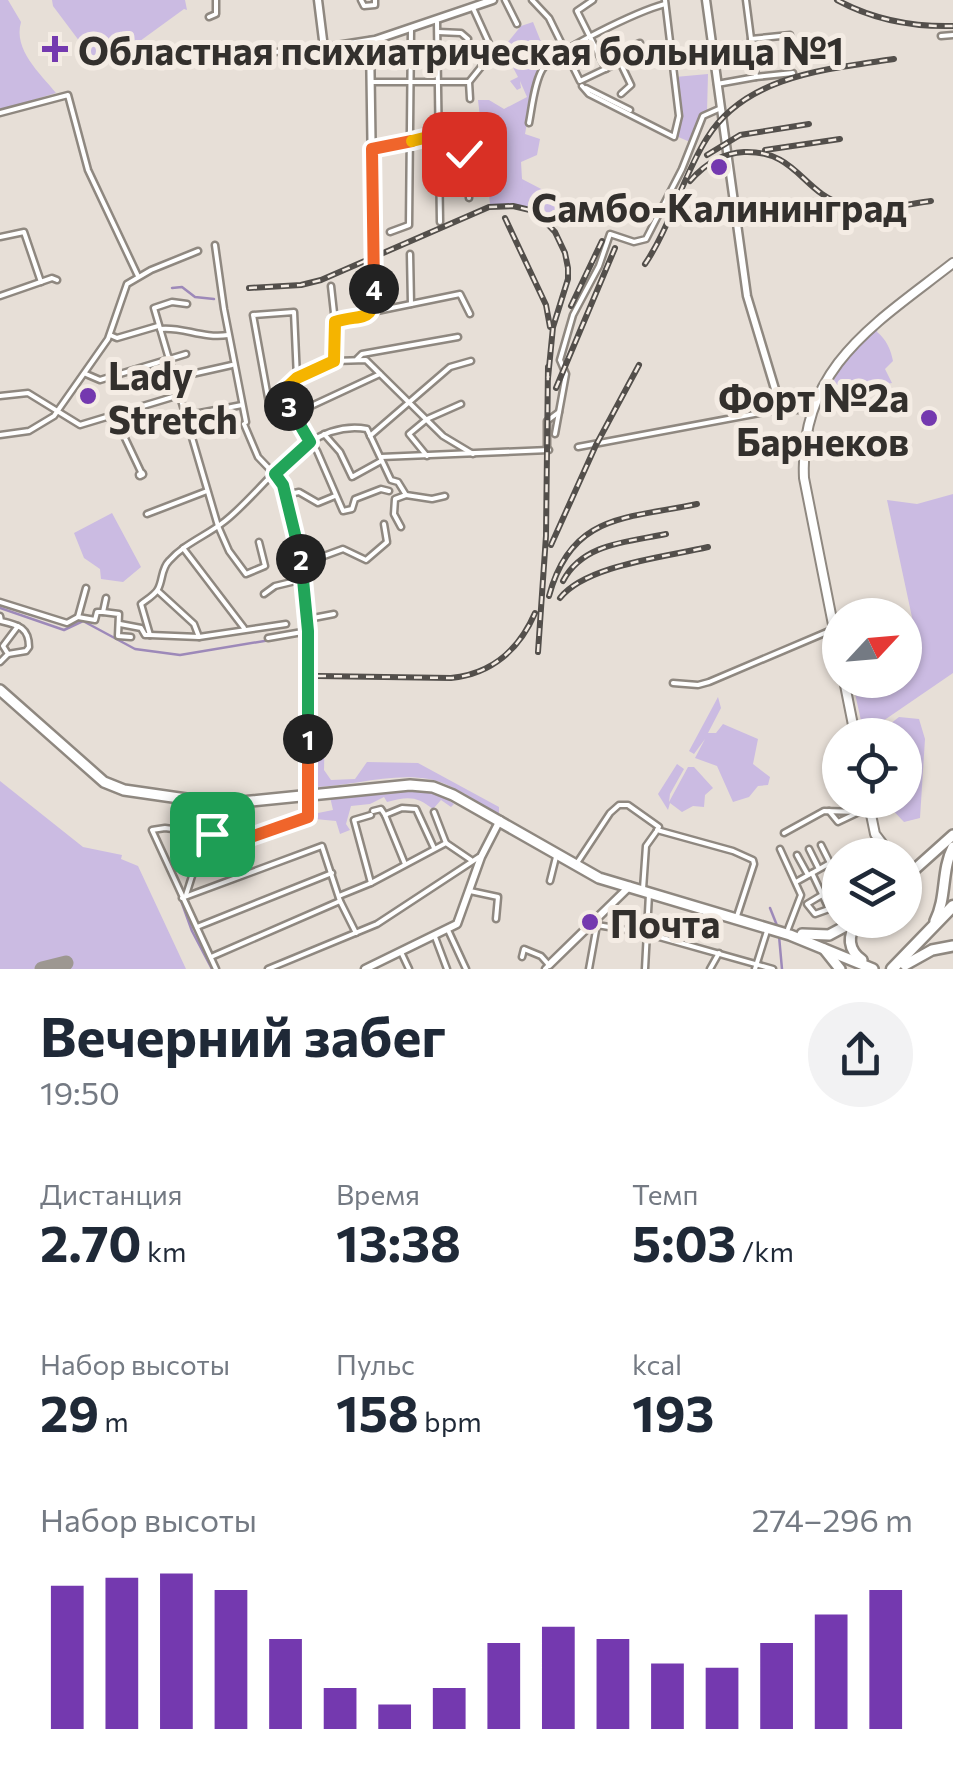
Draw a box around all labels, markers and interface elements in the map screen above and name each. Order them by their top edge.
place label: Областная психиатрическая больница №1 [78,26,844,73]
marker: Областная психиатрическая больница №1 [42,36,68,62]
pin [422,112,507,197]
icon: check [437,127,492,182]
marker: Самбо-Калининград [708,156,730,178]
place label: Самбо-Калининград [531,183,907,230]
pin: 4 [349,264,399,314]
text: 4 [365,272,383,306]
place label: Lady Stretch [108,351,238,442]
place label: Форт №2а Барнеков [718,373,909,464]
pin: 3 [264,381,314,431]
marker: Lady Stretch [77,385,99,407]
text: 3 [281,389,297,423]
marker: Форт №2а Барнеков [918,407,940,429]
pin: 2 [276,534,326,584]
text: 2 [293,542,309,576]
north arrow [822,598,922,698]
map controls [822,598,922,938]
pin: 1 [283,714,333,764]
button: locate [822,718,922,818]
text: 1 [302,722,314,756]
pin [170,792,255,877]
icon: arrive [185,807,240,862]
button: layers [822,838,922,938]
place label: Почта [610,899,720,946]
marker: Почта [579,911,601,933]
text: Вечерний забег [40,1001,446,1068]
button: share [808,1002,913,1107]
text: 19:50 [40,1072,120,1112]
text: Дистанция [40,1177,183,1211]
text: Время [336,1177,420,1211]
text: Темп [632,1177,698,1211]
text: 2.70 [40,1211,142,1272]
text: 13:38 [336,1211,461,1272]
text: 5:03 [632,1211,736,1272]
text: km [142,1234,187,1268]
text: /km [736,1234,794,1268]
text: Набор высоты [40,1347,230,1381]
text: Пульс [336,1347,415,1381]
text: kcal [632,1347,682,1381]
text: 29 [40,1381,99,1442]
text: 158 [336,1381,419,1442]
text: 193 [632,1381,714,1442]
text: m [99,1404,129,1438]
text: bpm [419,1404,482,1438]
text: Набор высоты [40,1499,257,1539]
text: 274–296 m [752,1499,913,1539]

